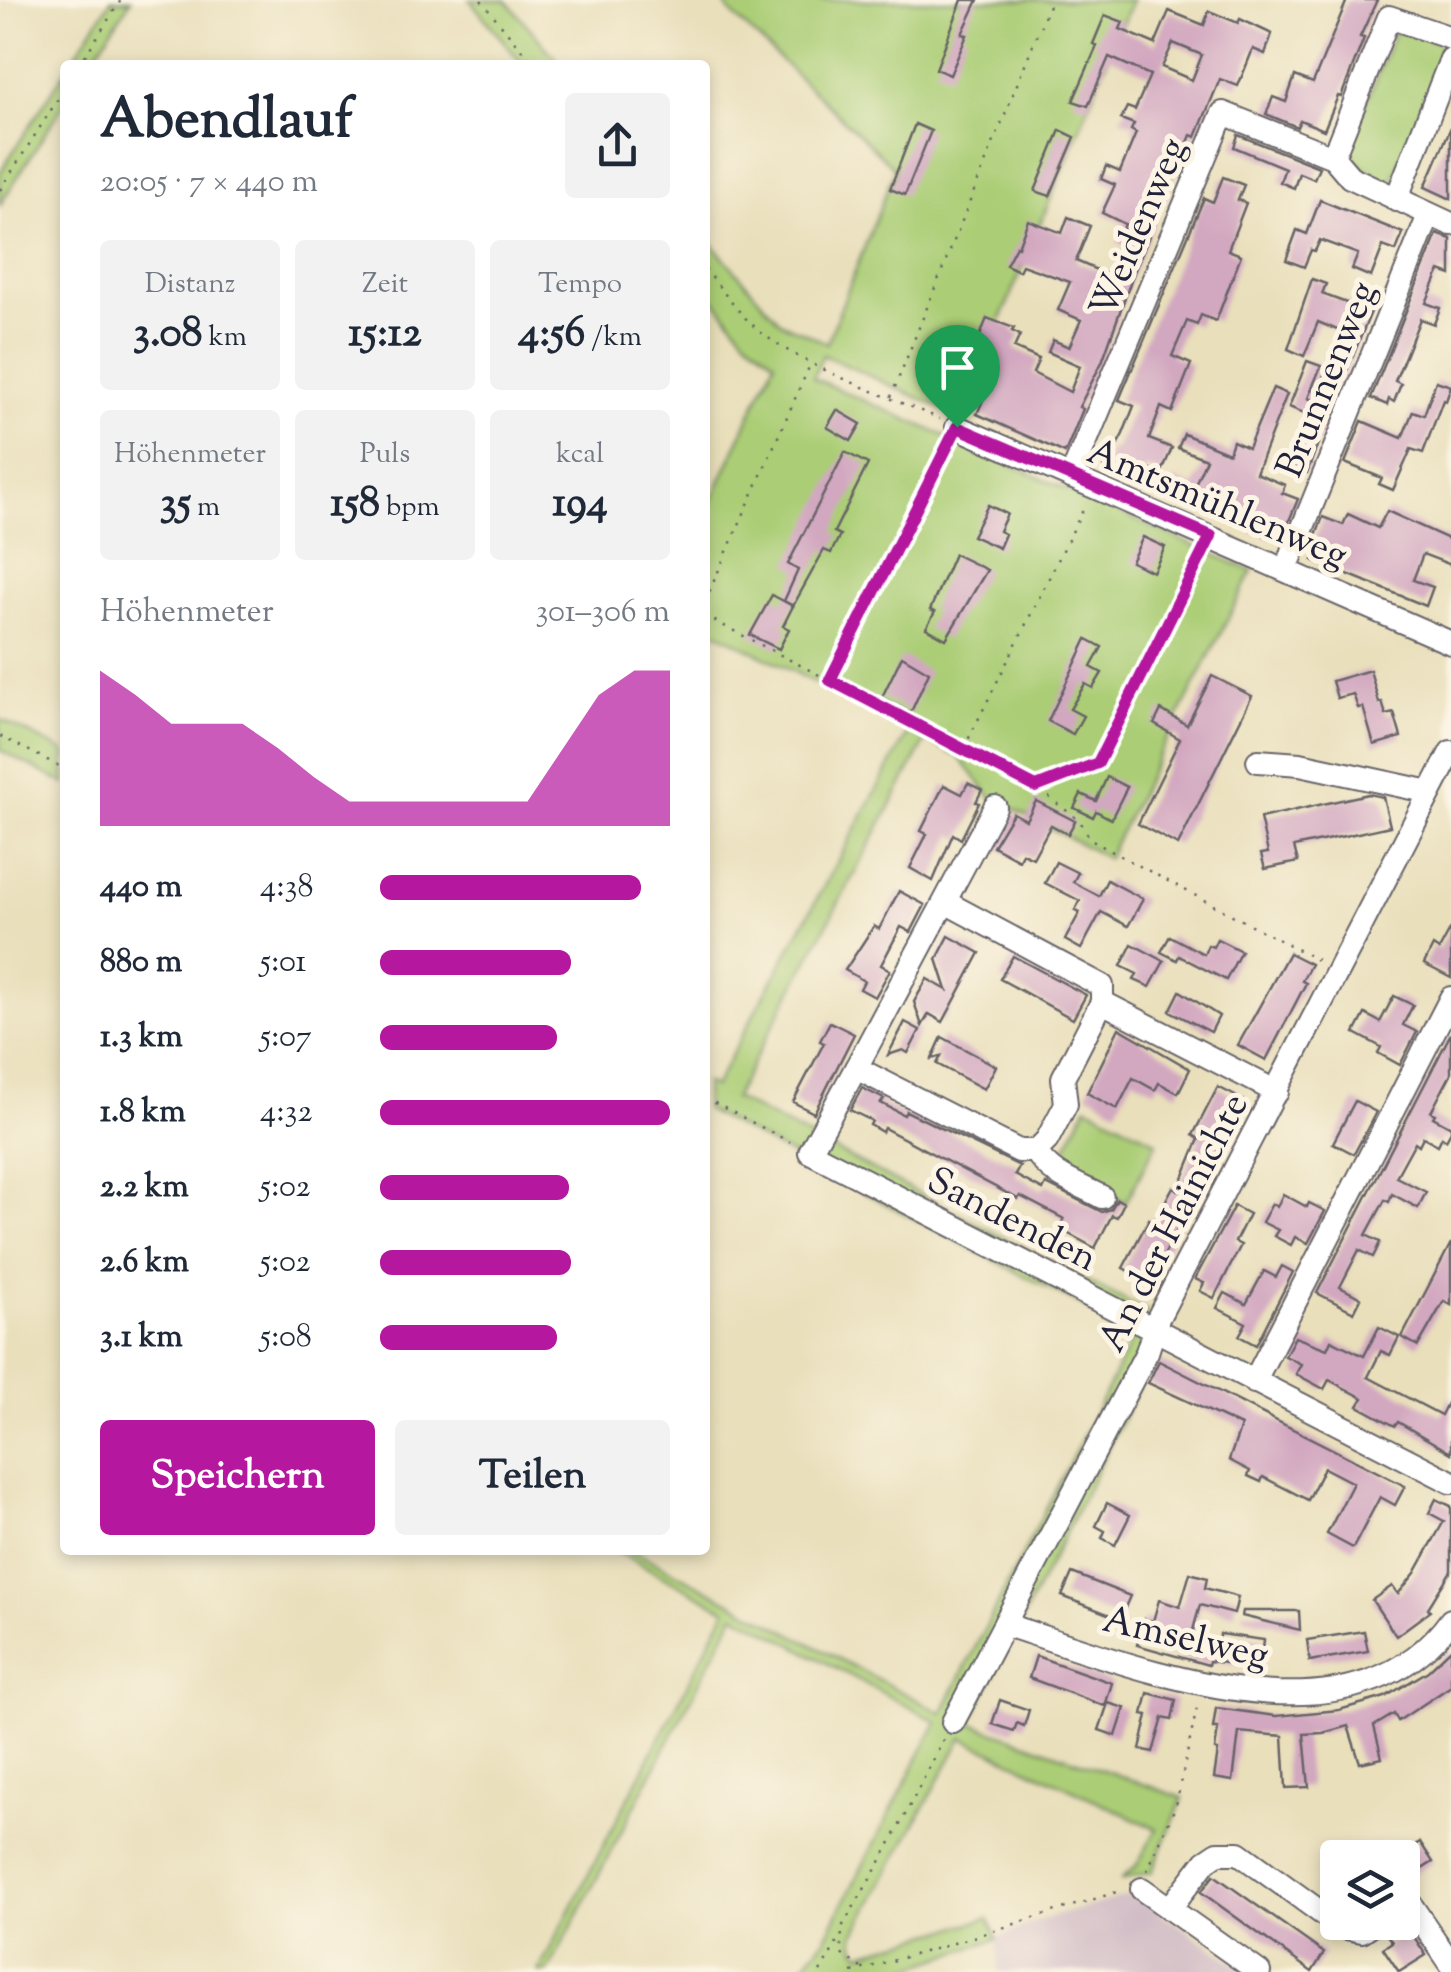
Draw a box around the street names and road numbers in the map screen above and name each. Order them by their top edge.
street label: Weidenweg [1079,130,1203,327]
street label: Brunnenweg [1265,274,1393,487]
street label: Amtsmühlenweg [1078,427,1355,585]
street label: An der Hainichte [1087,1085,1264,1362]
street label: Sandenden [917,1156,1106,1287]
street label: Amselweg [1097,1595,1273,1685]

